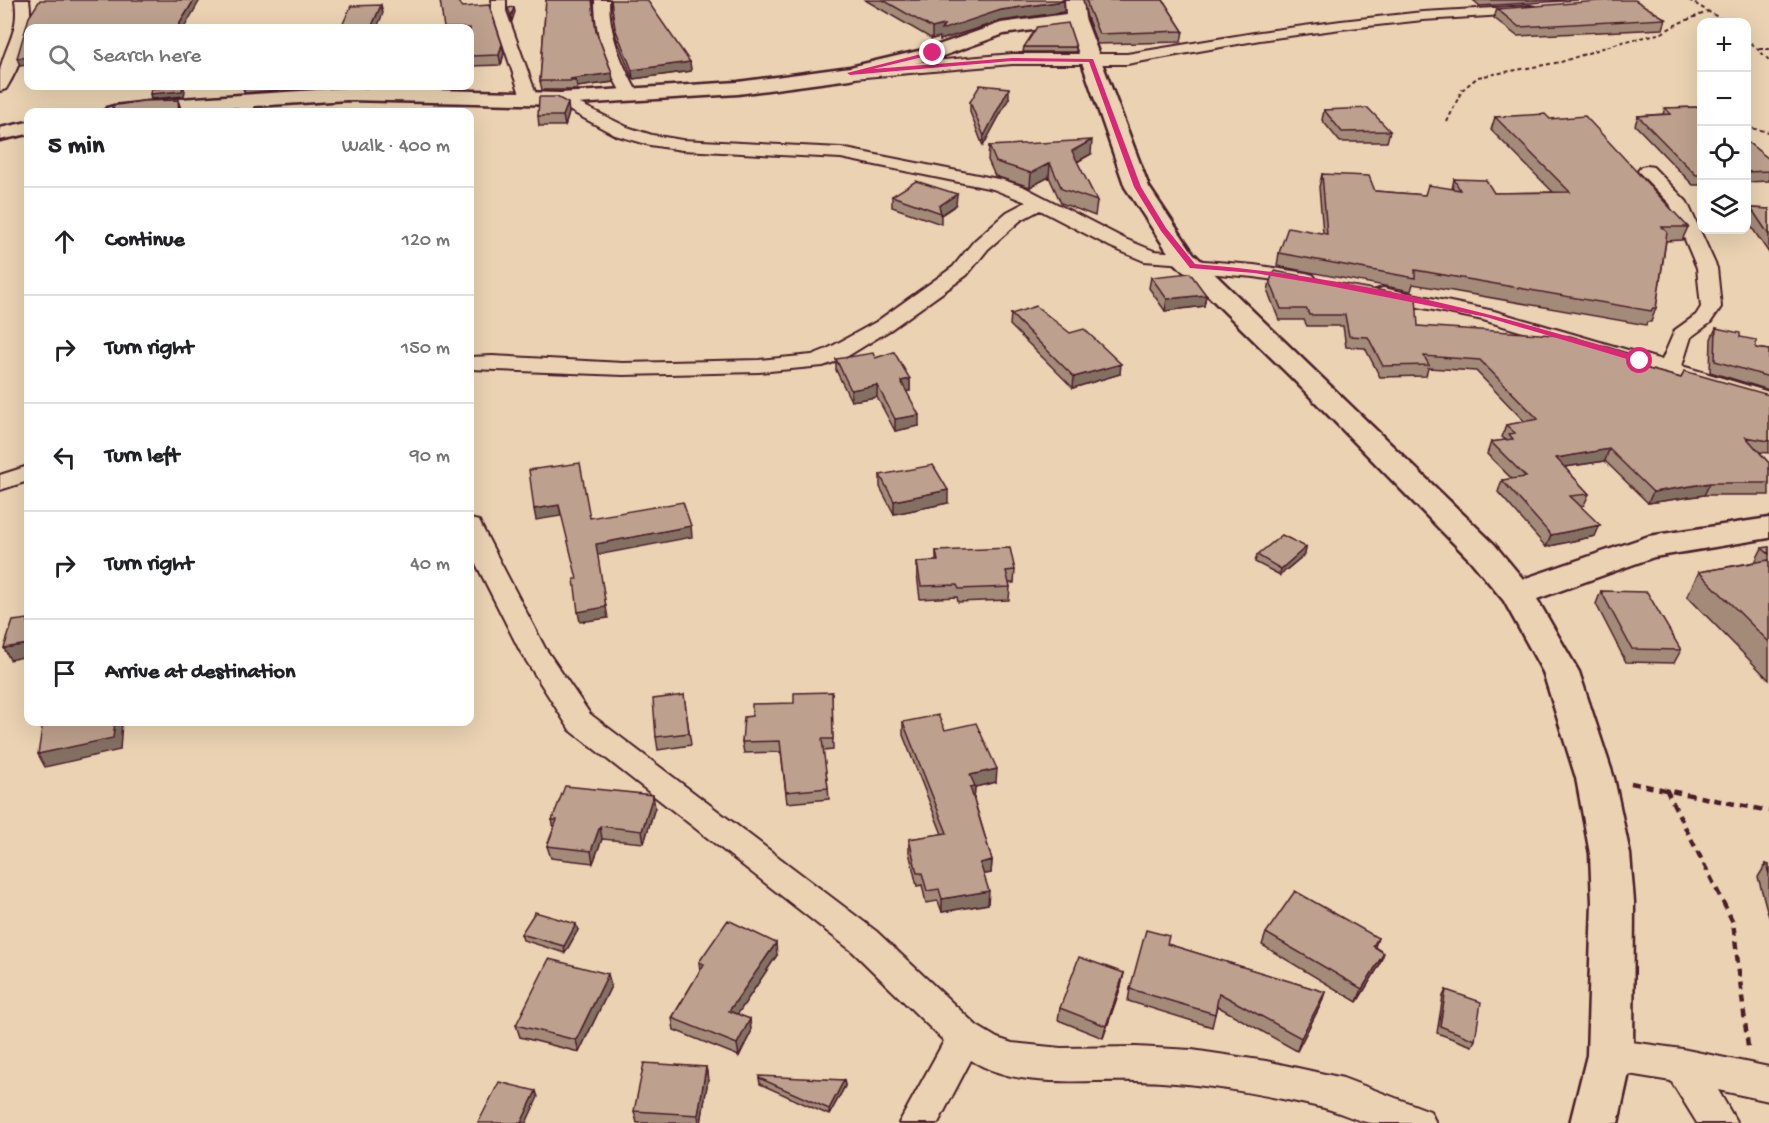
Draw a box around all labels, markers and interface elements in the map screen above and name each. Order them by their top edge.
map controls [1697,18,1751,234]
button: + [1697,18,1751,72]
search box [24,24,474,90]
route end [919,39,945,65]
icon: search [45,41,78,74]
text: Search here [93,44,201,70]
button: − [1697,72,1751,126]
button: locate [1697,126,1751,180]
text: 5 min [48,132,104,163]
text: Walk · 400 m [342,136,450,159]
button: layers [1697,180,1751,234]
icon: ahead [48,225,81,258]
text: Continue [105,228,185,254]
text: 120 m [402,230,450,253]
icon: right [48,333,81,366]
text: Turn right [105,336,193,362]
text: 150 m [401,338,450,361]
route start [1626,347,1652,373]
icon: left [48,441,81,474]
text: Turn left [105,444,179,470]
text: 90 m [410,446,450,469]
icon: right [48,549,81,582]
text: Turn right [105,552,193,578]
text: 40 m [410,554,450,577]
icon: arrive [48,657,81,690]
text: Arrive at destination [105,660,295,686]

